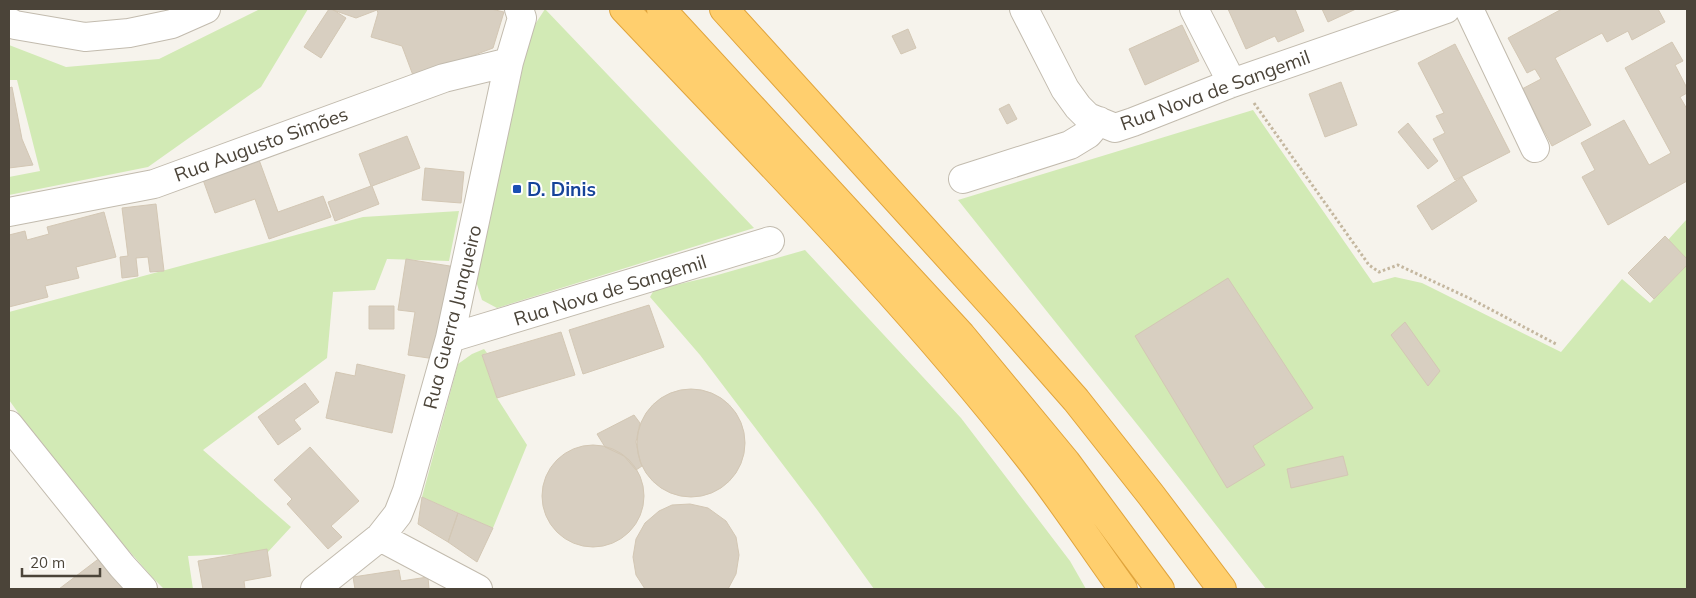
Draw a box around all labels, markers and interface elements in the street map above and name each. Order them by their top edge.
street label: Rua Nova de Sangemil [1117,44,1313,136]
street label: Rua Augusto Simões [171,101,351,187]
place label: D. Dinis [527,177,596,201]
marker: D. Dinis [511,183,523,195]
street label: Rua Guerra Junqueiro [418,222,486,412]
street label: Rua Nova de Sangemil [511,249,709,331]
scale bar [22,546,100,578]
text: 20 m [30,553,65,572]

